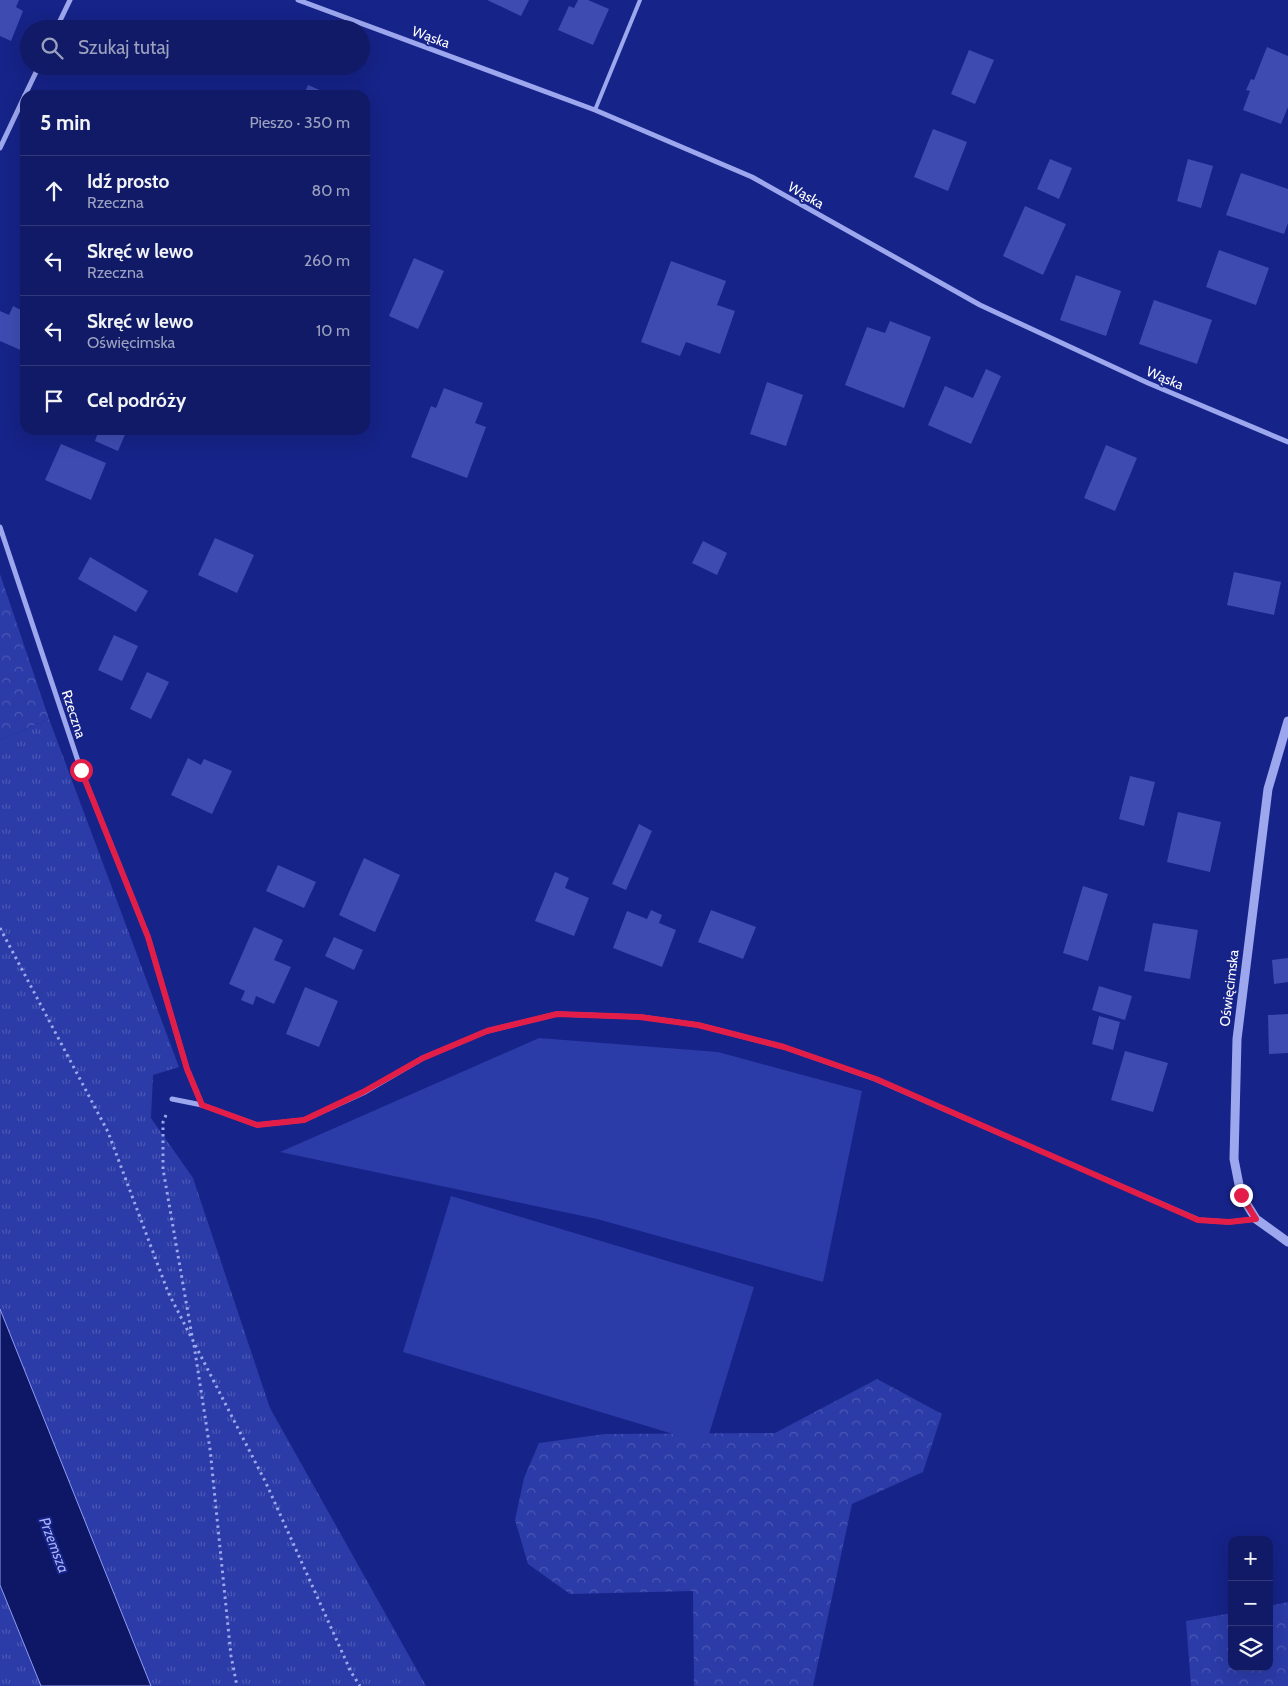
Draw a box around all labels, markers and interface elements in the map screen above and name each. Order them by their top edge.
search box [20,20,370,75]
street label: Wąska [410,22,453,52]
icon: search [38,34,66,62]
text: Szukaj tutaj [78,36,170,59]
text: 5 min [40,110,91,135]
text: Pieszo · 350 m [249,113,350,132]
text: Idź prosto [87,170,169,193]
icon: ahead [40,177,68,205]
street label: Wąska [785,178,827,213]
text: 80 m [312,181,350,200]
text: Rzeczna [87,193,144,212]
text: Skręć w lewo [87,240,193,263]
icon: left [40,247,68,275]
text: 260 m [304,251,350,270]
text: Rzeczna [87,263,144,282]
text: Skręć w lewo [87,310,193,333]
icon: left [40,317,68,345]
text: 10 m [316,321,350,340]
text: Oświęcimska [87,333,175,352]
street label: Wąska [1144,362,1187,394]
icon: arrive [40,387,68,415]
text: Cel podróży [87,389,186,412]
street label: Rzeczna [58,688,90,741]
route start [70,759,93,782]
street label: Oświęcimska [1215,948,1243,1027]
route end [1230,1184,1253,1207]
water label: Przemsza [35,1515,73,1575]
map controls [1228,1536,1273,1671]
button: + [1228,1536,1273,1581]
button: − [1228,1581,1273,1626]
button: layers [1228,1626,1273,1671]

